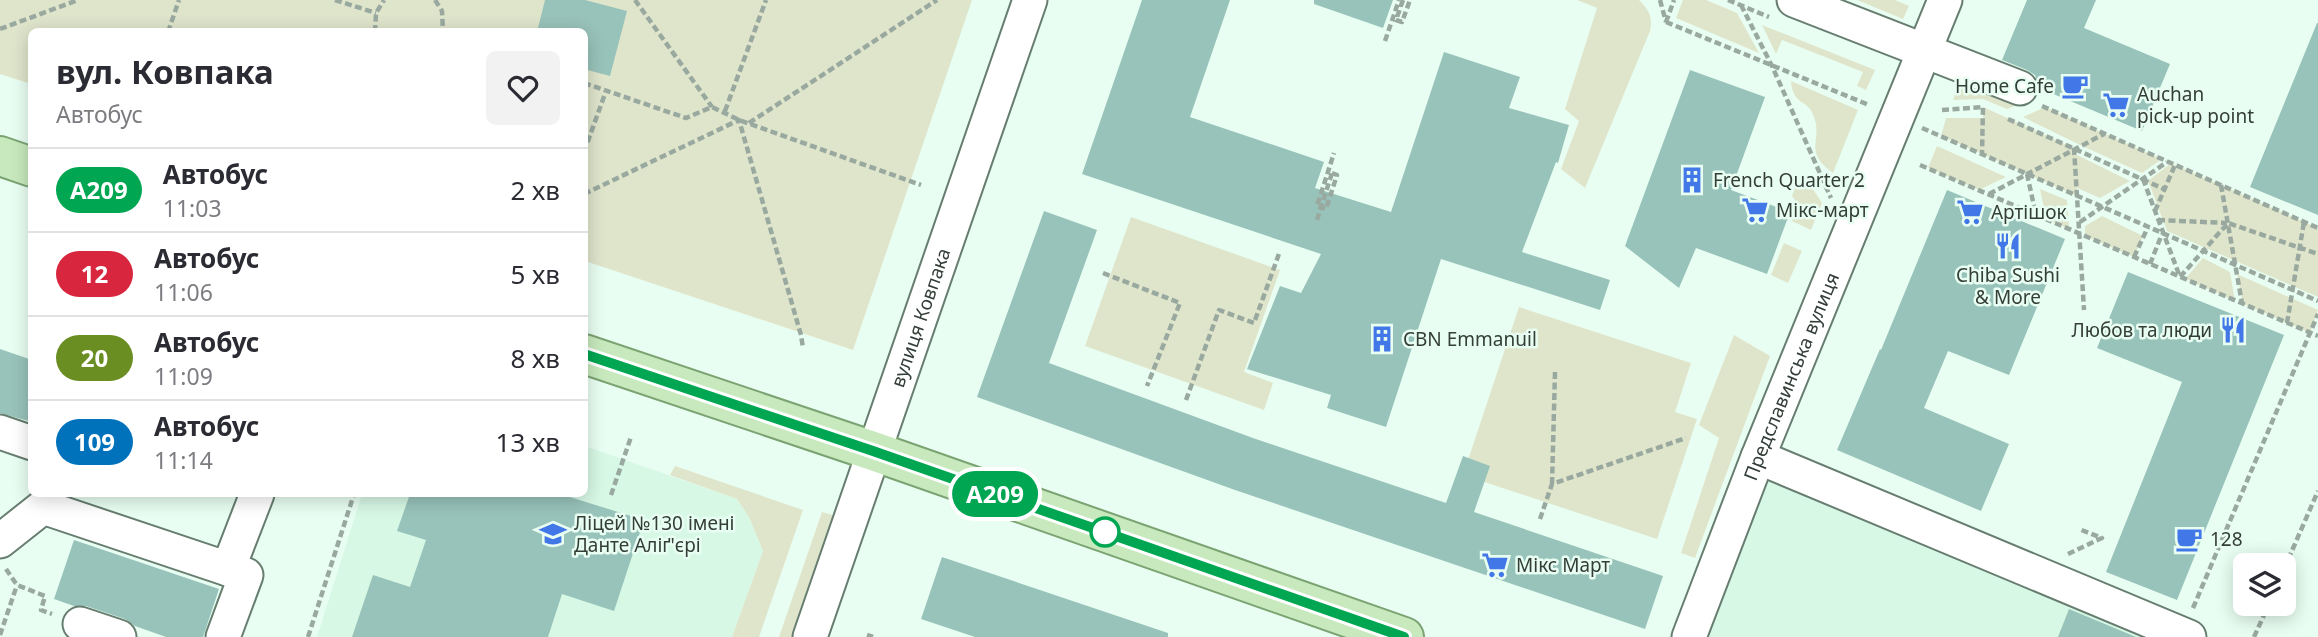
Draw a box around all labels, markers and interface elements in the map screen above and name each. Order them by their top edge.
text: вул. Ковпака [56,49,274,94]
button: heart [486,51,560,125]
cafe icon: Home Cafe [2060,71,2090,101]
place label: Home Cafe [1955,73,2054,99]
place label: Auchan pick-up point [2137,81,2254,129]
supermarket icon: Auchan pick-up point [2101,90,2131,120]
text: Автобус [56,98,143,130]
text: Автобус [163,156,268,192]
building icon: French Quarter 2 [1677,165,1707,195]
place label: French Quarter 2 [1713,167,1865,193]
text: 2 хв [510,172,560,208]
text: А209 [70,173,128,206]
text: 11:03 [163,192,222,224]
supermarket icon: Мікс-март [1740,195,1770,225]
place label: Мікс-март [1776,197,1869,223]
supermarket icon: Артішок [1955,197,1985,227]
place label: Артішок [1991,199,2067,225]
restaurant icon: Chiba Sushi & More [1993,231,2023,261]
text: Автобус [154,240,259,276]
street label: вулиця Ковпака [884,244,956,391]
text: 5 хв [510,256,560,292]
text: 12 [81,257,108,290]
place label: Chiba Sushi & More [1956,262,2060,310]
street label: Предславинська вулиця [1737,268,1845,484]
text: 11:06 [154,276,213,308]
restaurant icon: Любов та люди [2218,315,2248,345]
place label: Любов та люди [2071,317,2212,343]
text: Автобус [154,324,259,360]
building icon: CBN Emmanuil [1367,324,1397,354]
place label: CBN Emmanuil [1403,326,1537,352]
text: 8 хв [510,340,560,376]
text: 20 [81,341,108,374]
text: 11:09 [154,360,213,392]
text: Автобус [154,408,259,444]
text: 13 хв [496,424,560,460]
text: 109 [74,425,115,458]
text: 11:14 [154,444,213,476]
line badge: А209 [946,471,1044,517]
text: А209 [966,477,1024,510]
place label: Ліцей №130 імені Данте Аліґ'єрі [574,510,734,558]
unlabelled marker [1090,517,1120,547]
school or university icon: Ліцей №130 імені Данте Аліґ'єрі [538,519,568,549]
cafe icon: 128 [2174,524,2204,554]
place label: 128 [2210,526,2243,552]
supermarket icon: Мікс Март [1480,550,1510,580]
place label: Мікс Март [1516,552,1610,578]
map controls [2233,553,2296,616]
button: layers [2233,553,2296,616]

